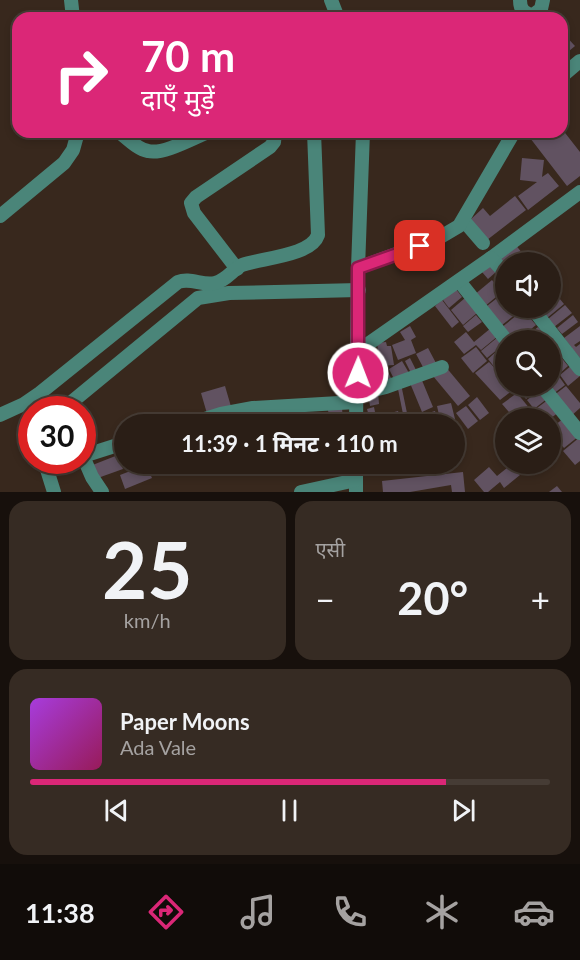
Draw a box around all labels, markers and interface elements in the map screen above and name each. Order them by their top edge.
text: 70 m [141,31,235,81]
icon: right [42,36,120,114]
text: दाएँ मुड़ें [141,82,215,115]
pin [394,220,445,271]
icon: arrive [403,229,436,262]
map controls [495,252,561,474]
button: sound [495,252,561,318]
button: search [495,330,561,396]
position arrow [326,341,390,405]
speed limit sign: 30 [18,396,96,474]
button: layers [495,408,561,474]
text: 11:39 · 1 मिनट · 110 m [181,430,398,457]
text: 25 [102,522,192,616]
text: एसी [316,537,345,561]
text: 20° [397,571,468,625]
text: − [316,579,335,619]
text: + [531,579,550,619]
text: km/h [124,608,171,632]
text: Paper Moons [120,708,250,735]
text: Ada Vale [120,735,196,759]
icon: previous [100,794,133,827]
icon: pause [273,794,306,827]
icon: next [447,794,480,827]
icon: directions [145,891,187,933]
icon: music [237,891,279,933]
icon: phone [329,891,371,933]
icon: climate [421,891,463,933]
icon: car [513,891,555,933]
text: 11:38 [25,896,95,929]

